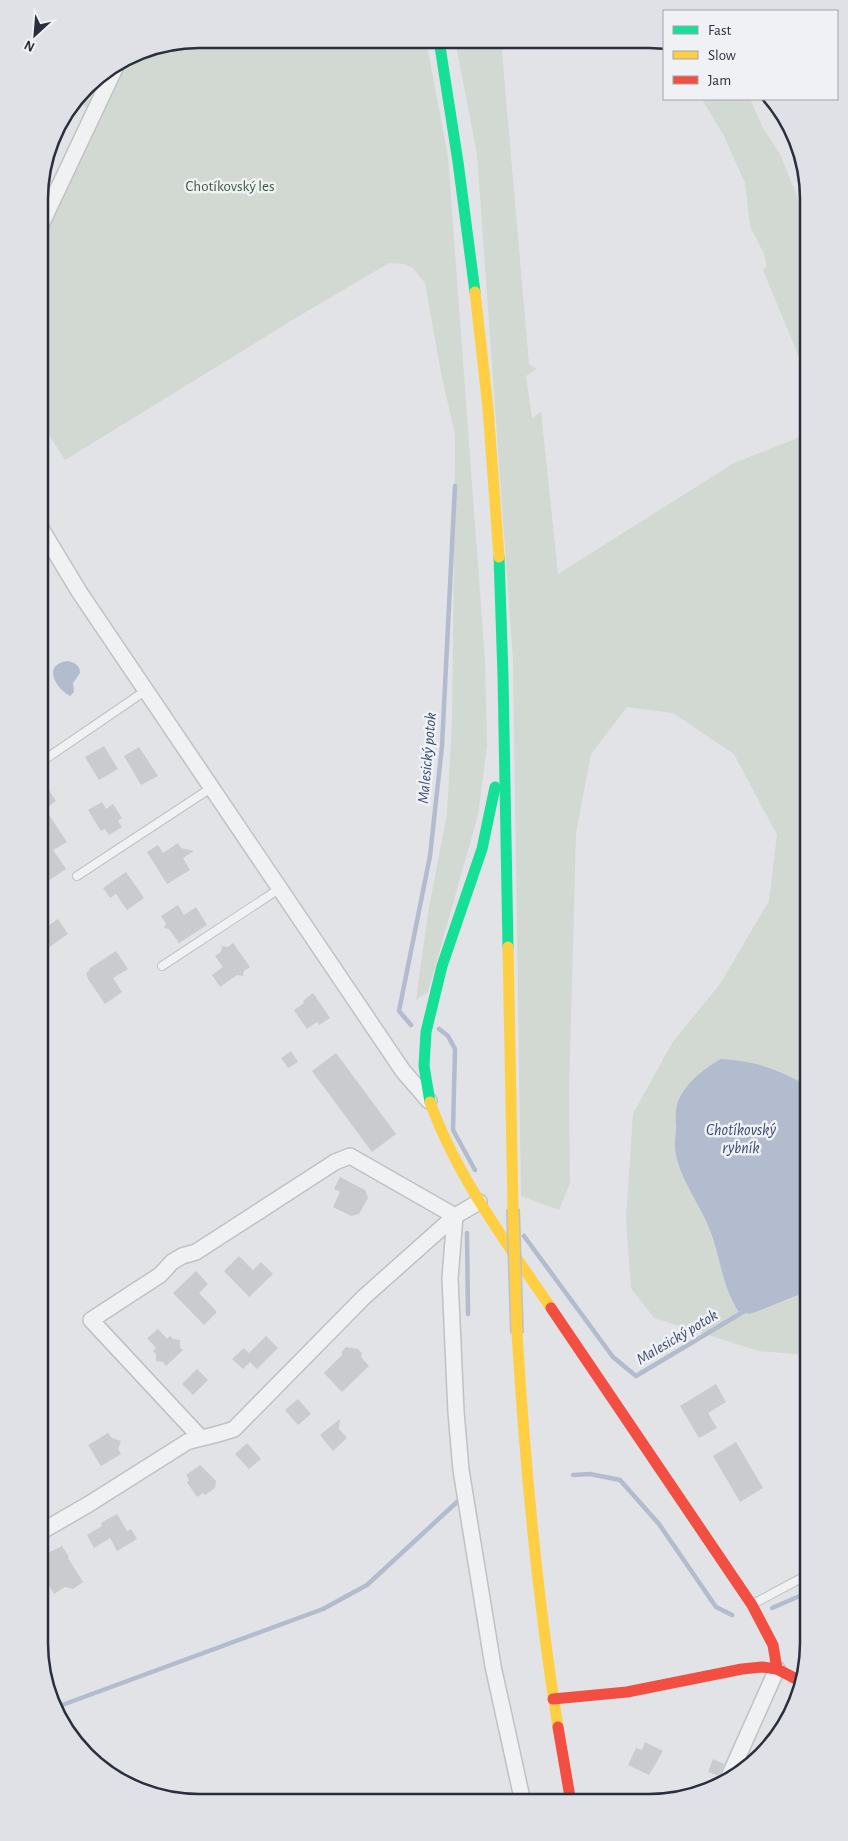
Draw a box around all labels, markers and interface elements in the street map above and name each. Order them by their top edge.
north arrow [10,10,60,60]
legend [663,10,838,100]
text: Fast [708,23,732,38]
text: N [22,37,37,54]
text: Slow [708,48,736,63]
text: Jam [708,73,731,88]
park label: Chotíkovský les [186,179,274,194]
water label: Malesický potok [415,712,440,804]
water label: Chotíkovský rybník [706,1122,776,1156]
water label: Malesický potok [634,1307,721,1368]

